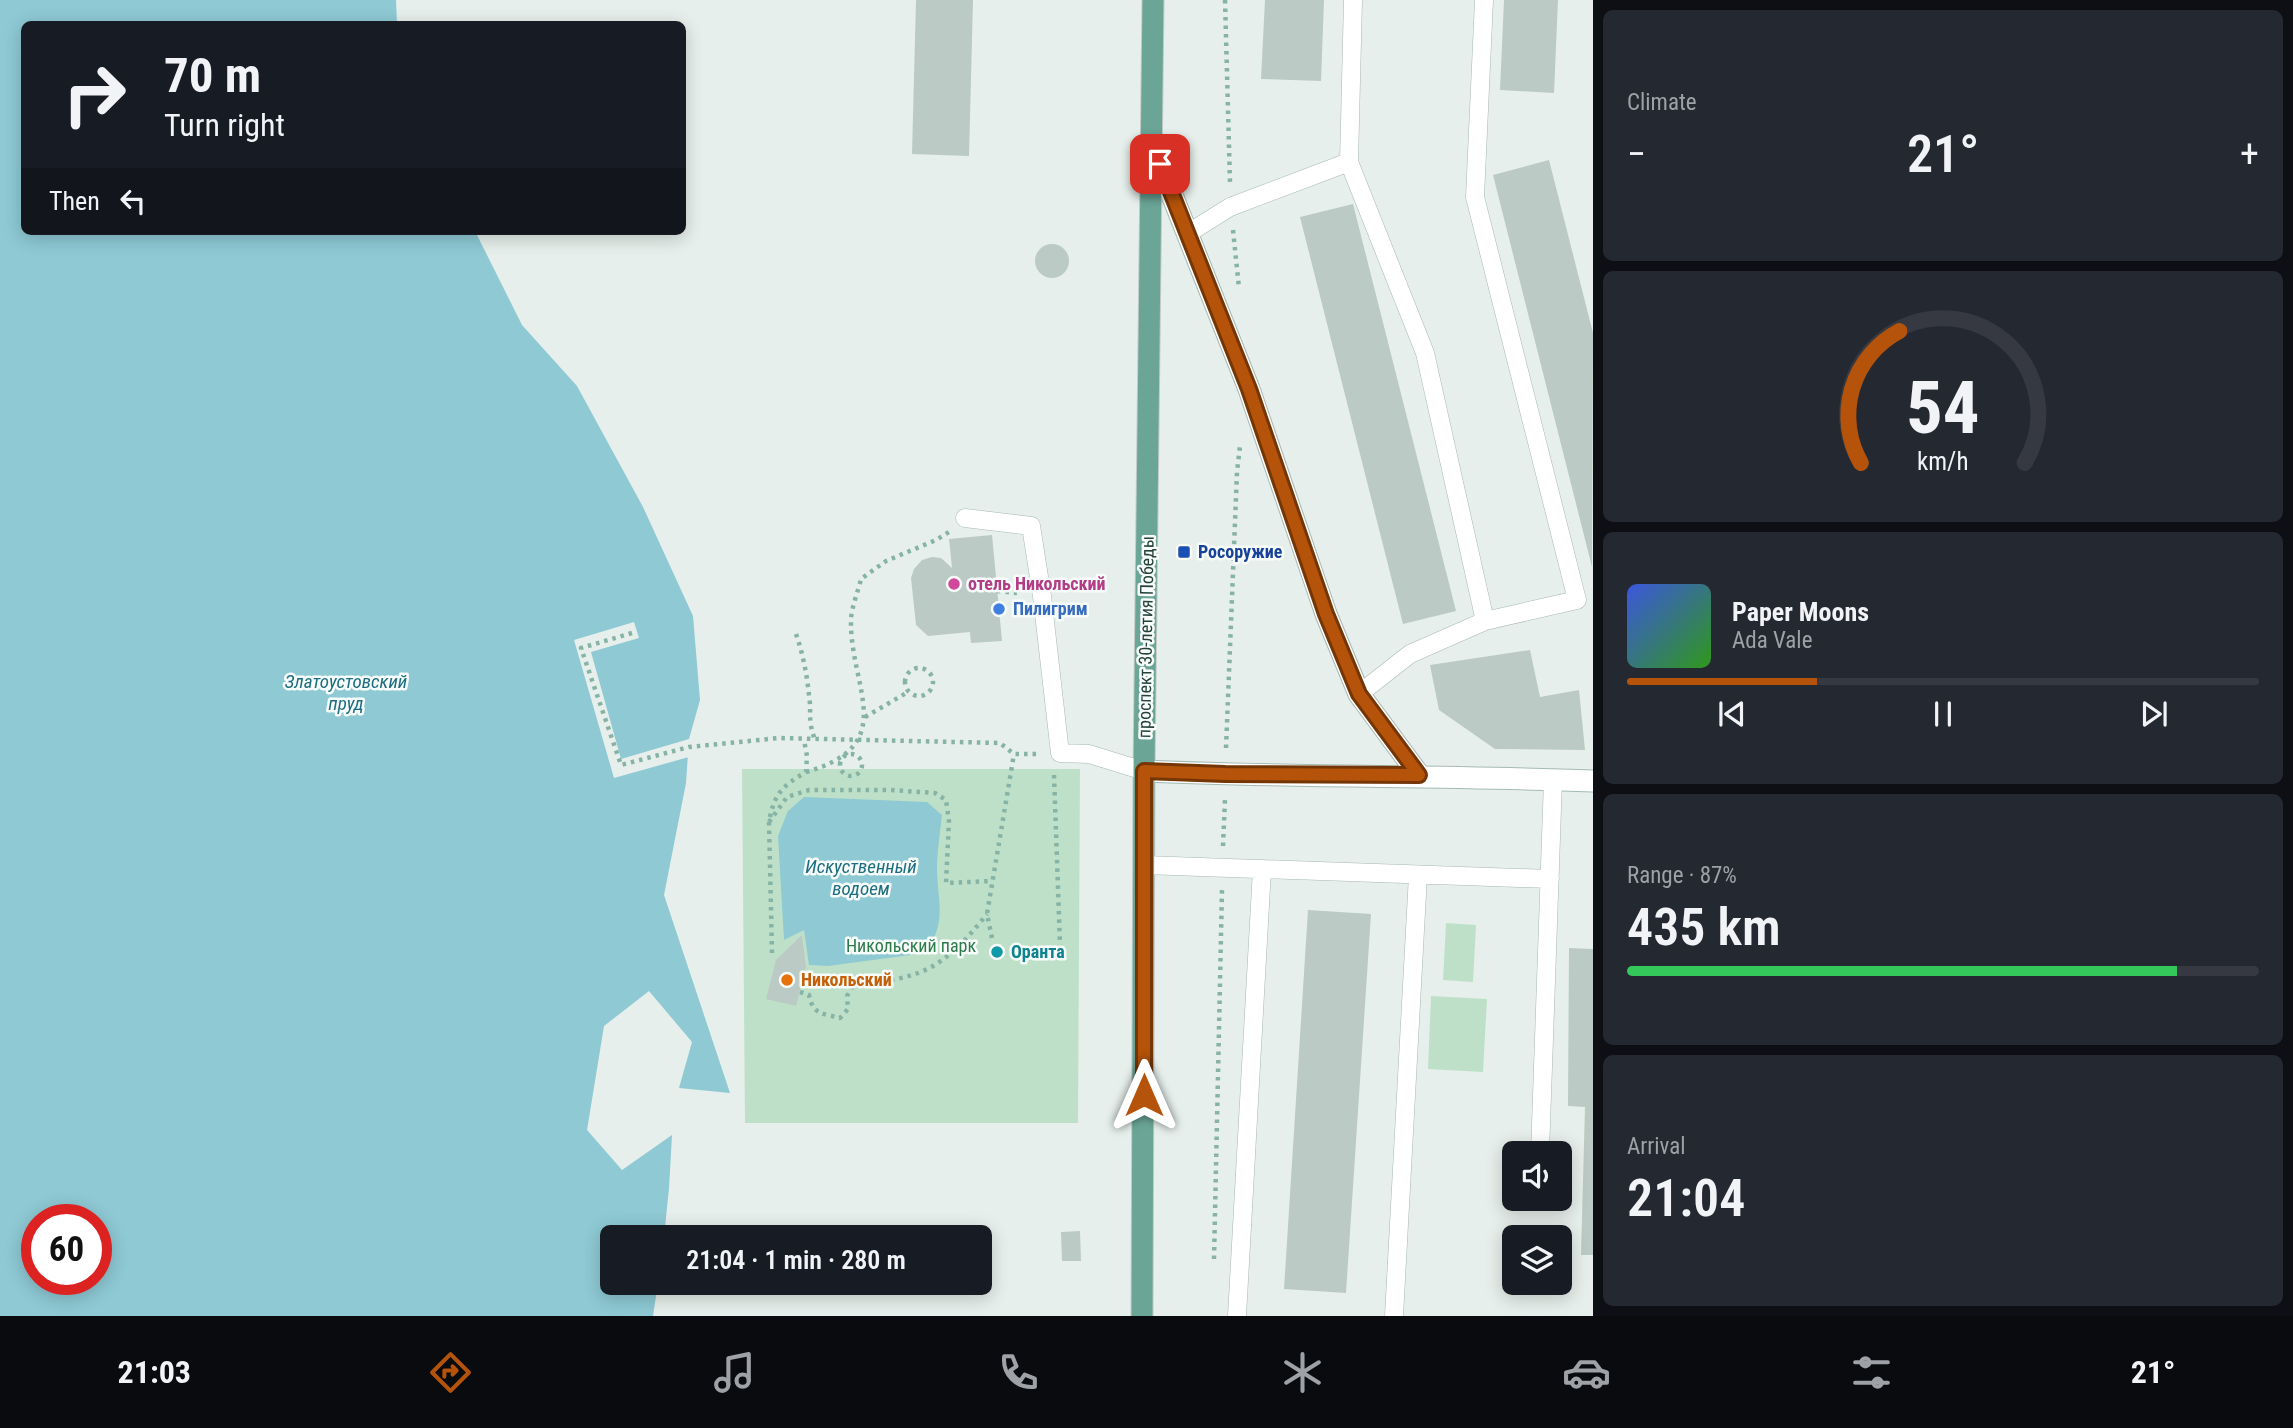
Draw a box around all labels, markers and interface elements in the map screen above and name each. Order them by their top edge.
text: 70 m [164,47,261,104]
icon: right [49,49,140,140]
text: Climate [1627,89,1697,116]
text: Turn right [164,106,285,144]
text: 21° [1907,124,1979,185]
text: − [1627,132,1646,176]
text: + [2240,132,2259,176]
pin [1130,134,1190,194]
icon: arrive [1141,145,1179,183]
icon: left [114,182,152,220]
text: Then [49,186,100,216]
text: 54 [1906,365,1980,451]
text: km/h [1917,447,1969,476]
street label: проспект 30-летия Победы [1133,536,1158,738]
place label: Росоружие [1198,541,1283,562]
marker: Росоружие [1176,544,1192,560]
place label: отель Никольский [968,573,1106,594]
marker: отель Никольский [946,576,962,592]
text: Paper Moons [1732,597,1869,627]
place label: Пилигрим [1013,598,1088,619]
marker: Пилигрим [991,601,1007,617]
text: Ada Vale [1732,627,1812,654]
water label: Златоустовский пруд [285,670,407,715]
icon: previous [1713,695,1751,733]
icon: pause [1924,695,1962,733]
icon: next [2135,695,2173,733]
water label: Искуственный водоем [805,855,917,900]
text: Range · 87% [1627,862,1737,889]
text: 435 km [1627,897,1781,958]
park label: Никольский парк [846,935,976,956]
place label: Оранта [1011,941,1065,962]
marker: Оранта [989,944,1005,960]
place label: Никольский [801,969,892,990]
marker: Никольский [779,972,795,988]
position arrow [1107,1058,1181,1132]
text: Arrival [1627,1133,1686,1160]
map controls [1502,1141,1572,1295]
button: sound [1502,1141,1572,1211]
text: 21:04 [1627,1168,1745,1229]
speed limit sign: 60 [21,1204,112,1295]
button: layers [1502,1225,1572,1295]
text: 21:04 · 1 min · 280 m [686,1245,906,1275]
icon: directions [426,1348,475,1397]
icon: music [710,1348,759,1397]
icon: phone [994,1348,1043,1397]
icon: climate [1278,1348,1327,1397]
icon: car [1562,1348,1611,1397]
icon: filters [1847,1348,1896,1397]
text: 21:03 [118,1353,191,1391]
text: 21° [2131,1353,2175,1391]

